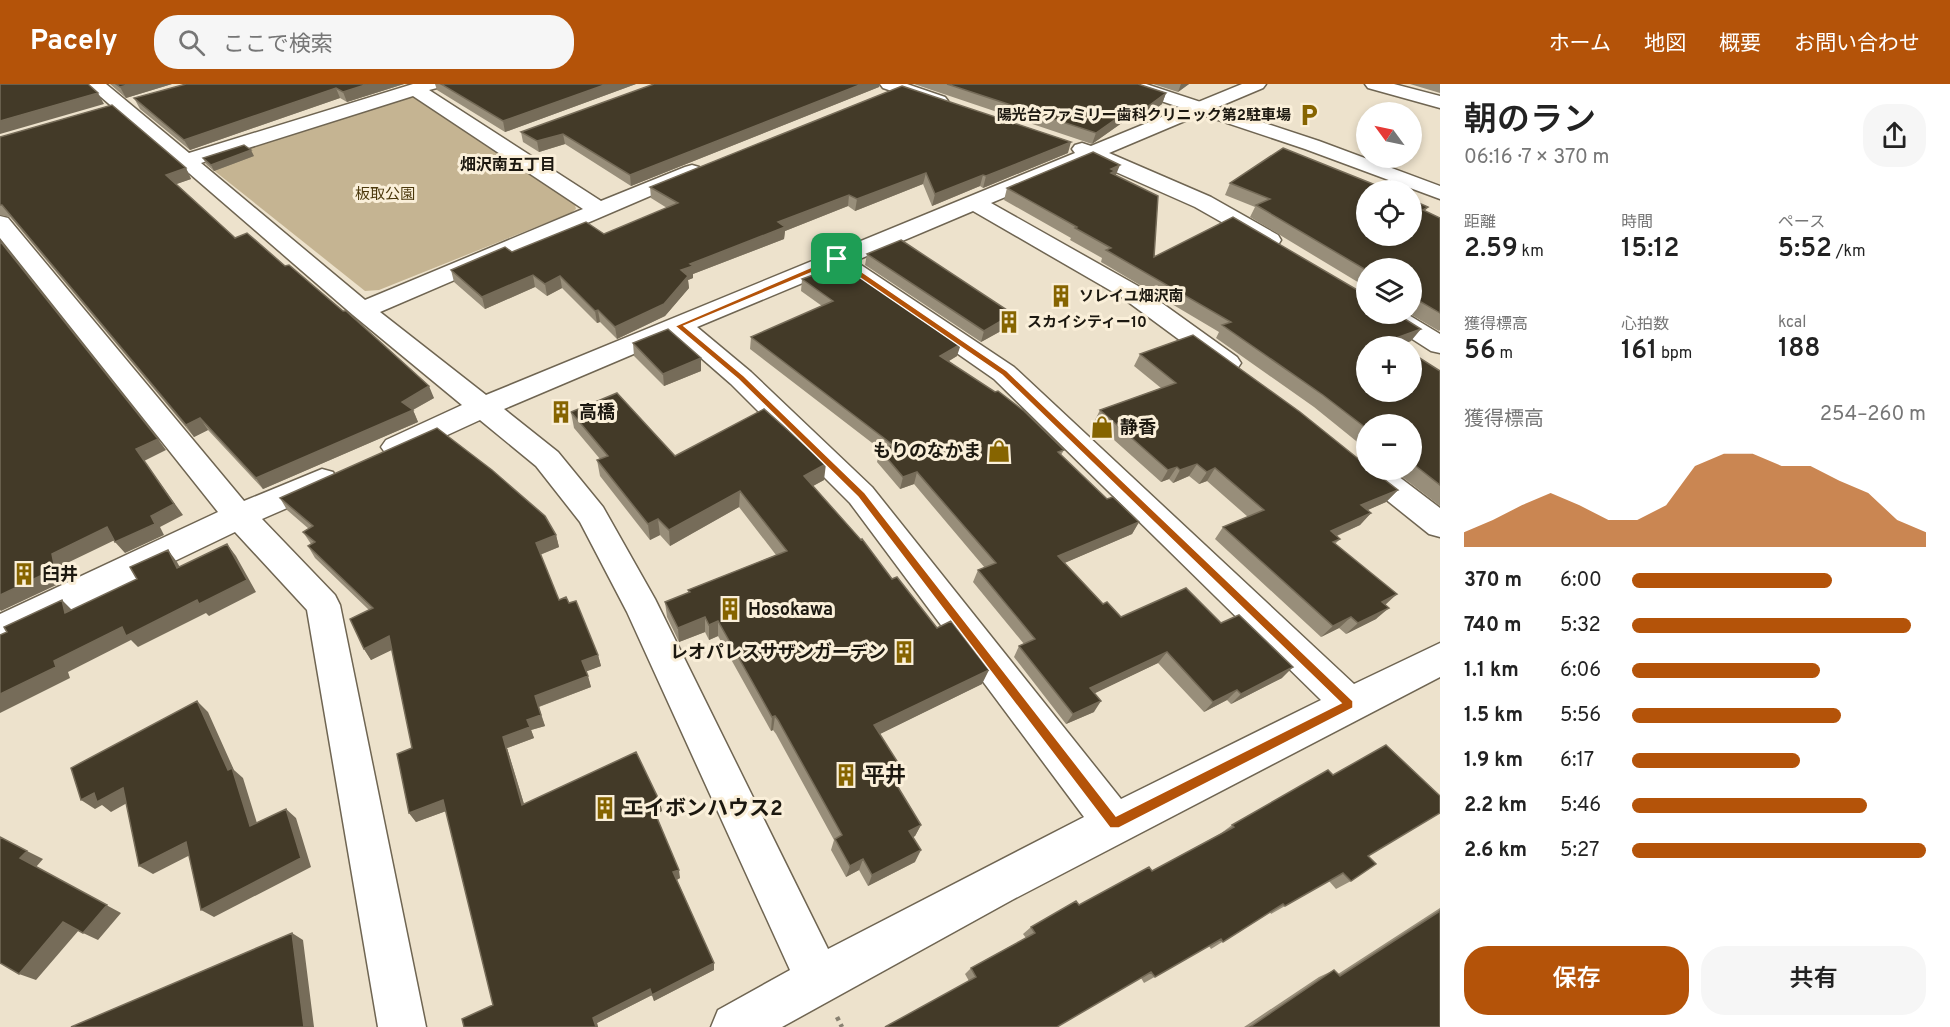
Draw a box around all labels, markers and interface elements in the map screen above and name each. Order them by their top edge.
search box [154,15,574,69]
text: Pacely [30,24,118,60]
icon: search [175,26,208,59]
text: ホーム [1549,31,1611,58]
text: 地図 [1644,31,1686,58]
text: 概要 [1719,31,1761,58]
text: お問い合わせ [1794,31,1920,58]
text: ここで検索 [223,32,333,59]
text: 朝のラン [1464,101,1596,143]
parking icon: 陽光台ファミリー歯科クリニック第2駐車場 [1296,102,1322,128]
north arrow [1356,102,1422,168]
map controls [1356,102,1422,480]
button: share [1863,104,1926,167]
place label: 陽光台ファミリー歯科クリニック第2駐車場 [997,107,1291,126]
text: 06:16 · 7 × 370 m [1464,145,1609,171]
district label: 畑沢南五丁目 [460,156,556,176]
button: locate [1356,180,1422,246]
park label: 板取公園 [355,186,415,205]
text: 距離 [1464,213,1496,233]
text: 時間 [1621,213,1653,233]
text: ペース [1778,213,1825,233]
pin [811,233,862,284]
text: 2.59 [1464,233,1518,266]
text: 15:12 [1621,233,1679,266]
text: 5:52 [1778,233,1832,266]
icon: arrive [820,242,853,275]
text: km [1518,242,1544,262]
text: /km [1832,242,1866,262]
button: layers [1356,258,1422,324]
building icon: ソレイユ畑沢南 [1048,283,1074,309]
place label: ソレイユ畑沢南 [1079,288,1184,307]
building icon: スカイシティー10 [996,309,1022,335]
text: kcal [1778,313,1806,333]
place label: スカイシティー10 [1027,314,1147,333]
text: 獲得標高 [1464,315,1528,335]
text: 心拍数 [1621,315,1669,335]
text: 188 [1778,333,1821,366]
text: 56 [1464,335,1496,368]
text: 161 [1621,335,1657,368]
button: + [1356,336,1422,402]
text: m [1496,344,1513,364]
text: bpm [1657,344,1692,364]
building icon: 高橋 [548,399,574,425]
place label: 高橋 [579,402,615,425]
text: 254–260 m [1820,402,1926,428]
text: 獲得標高 [1464,407,1544,433]
shop icon: 静香 [1089,414,1115,440]
button: − [1356,414,1422,480]
place label: 静香 [1120,417,1156,440]
shop icon: もりのなかま [986,438,1012,464]
place label: もりのなかま [873,441,981,464]
building icon: 臼井 [11,561,37,587]
place label: 臼井 [42,564,78,587]
text: 370 m [1464,568,1522,594]
text: 6:00 [1560,568,1602,594]
building icon: Hosokawa [717,596,743,622]
place label: Hosokawa [748,599,833,622]
text: 740 m [1464,613,1522,639]
text: 5:32 [1560,613,1601,639]
building icon: レオパレスサザンガーデン [891,639,917,665]
place label: レオパレスサザンガーデン [670,642,886,665]
text: 1.1 km [1464,658,1519,684]
text: 6:06 [1560,658,1601,684]
text: 1.5 km [1464,703,1523,729]
text: 5:56 [1560,703,1601,729]
text: 1.9 km [1464,748,1523,774]
text: 6:17 [1560,748,1594,774]
building icon: 平井 [833,762,859,788]
place label: 平井 [864,763,906,790]
text: 2.2 km [1464,793,1527,819]
text: 5:46 [1560,793,1601,819]
building icon: エイボンハウス2 [592,795,618,821]
place label: エイボンハウス2 [623,796,783,823]
text: 2.6 km [1464,838,1527,864]
text: 5:27 [1560,838,1599,864]
button: 保存 [1464,946,1689,1015]
button: 共有 [1701,946,1926,1015]

